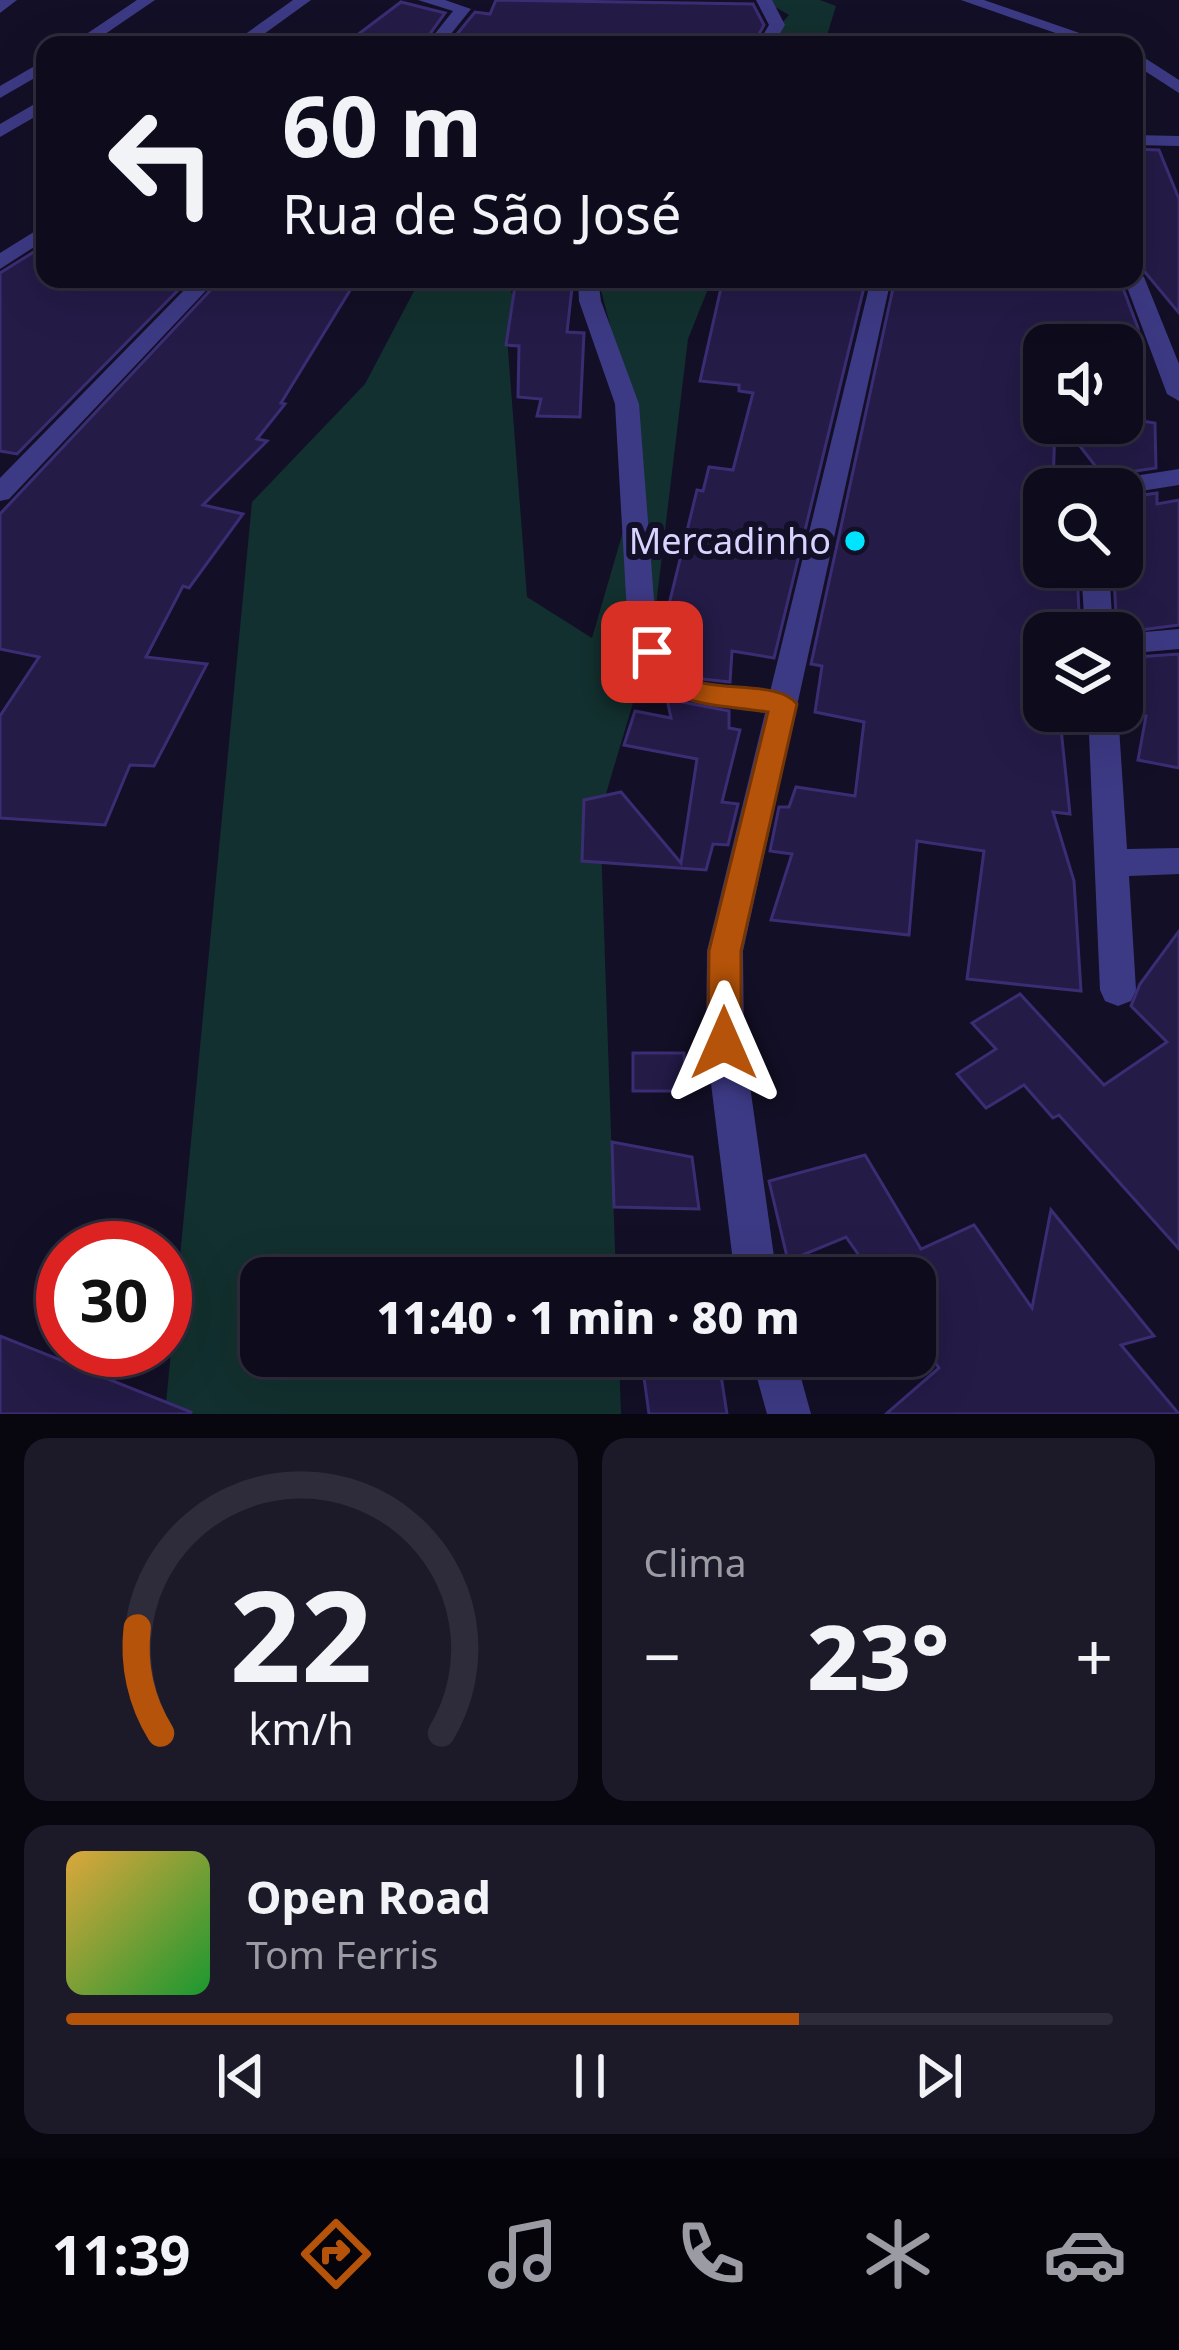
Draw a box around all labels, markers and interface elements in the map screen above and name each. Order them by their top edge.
text: 60 m [282,67,482,182]
icon: left [84,84,240,240]
text: Rua de São José [282,176,681,250]
map controls [1023,324,1143,732]
button: sound [1023,324,1143,444]
button: search [1023,468,1143,588]
place label: Mercadinho [629,516,831,565]
marker: Mercadinho [842,528,868,554]
pin [601,601,703,703]
button: layers [1023,612,1143,732]
icon: arrive [619,619,685,685]
position arrow [661,980,787,1106]
speed limit sign: 30 [36,1221,192,1377]
text: 11:40 · 1 min · 80 m [376,1286,800,1347]
text: Clima [644,1535,747,1588]
text: 22 [229,1549,372,1719]
text: 23° [807,1594,949,1716]
text: − [644,1610,681,1700]
text: + [1075,1610,1113,1700]
text: km/h [248,1698,353,1757]
text: Open Road [246,1866,491,1927]
text: Tom Ferris [246,1927,438,1980]
icon: previous [208,2043,274,2109]
icon: pause [557,2043,623,2109]
icon: next [906,2043,972,2109]
icon: directions [294,2212,378,2296]
icon: music [481,2212,565,2296]
icon: phone [669,2212,753,2296]
icon: climate [856,2212,940,2296]
icon: car [1043,2212,1127,2296]
text: 11:39 [52,2217,190,2291]

